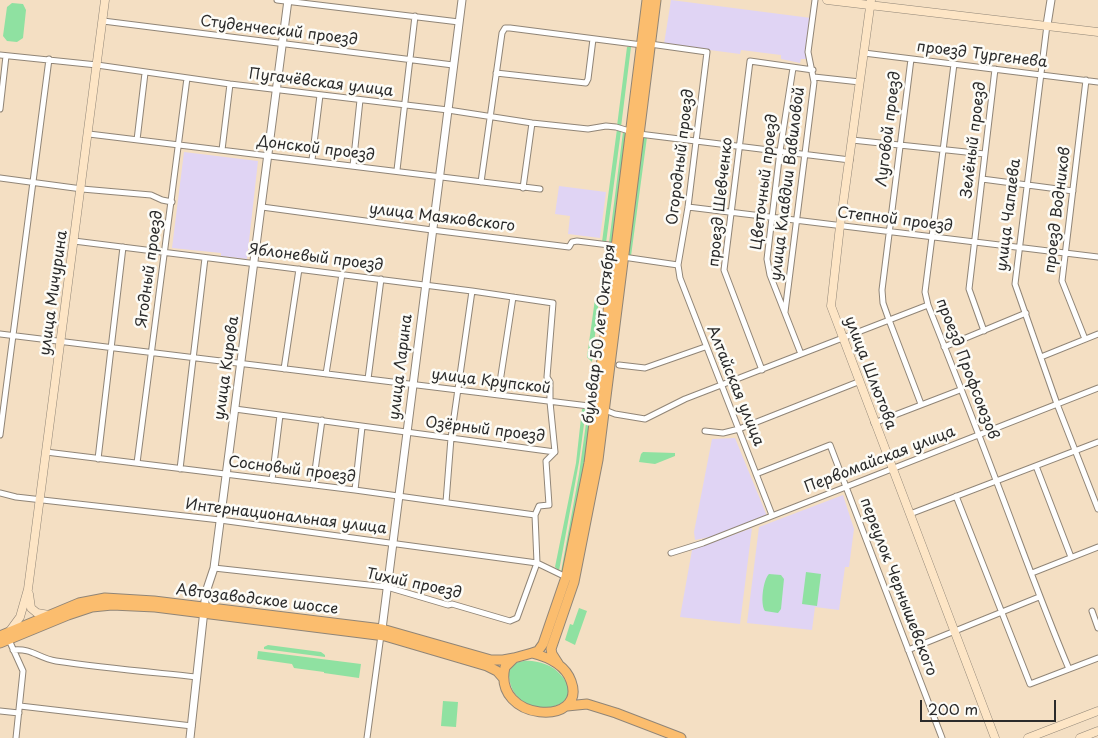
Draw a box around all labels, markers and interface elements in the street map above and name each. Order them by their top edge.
street label: Студенческий проезд [199,12,359,50]
street label: проезд Тургенева [916,38,1048,72]
street label: Пугачёвская улица [248,65,394,101]
street label: Луговой проезд [873,70,905,188]
street label: Зелёный проезд [958,81,990,199]
street label: улица Клавдии Вавиловой [767,86,809,282]
street label: Огородный проезд [664,88,698,226]
street label: Цветочный проезд [748,113,782,251]
street label: Донской проезд [256,133,376,165]
street label: проезд Шевченко [705,136,737,268]
street label: проезд Водников [1041,146,1075,274]
street label: улица Чапаева [993,158,1025,272]
street label: улица Маяковского [368,200,516,236]
street label: Степной проезд [836,204,954,236]
street label: Ягодный проезд [133,209,167,329]
street label: улица Мичурина [36,229,72,357]
street label: Яблоневый проезд [248,241,384,275]
street label: бульвар 50 лет Октября [580,243,620,425]
street label: проезд Профсоюзов [932,296,1002,442]
street label: улица Ларина [386,313,416,421]
street label: улица Шлютова [840,314,900,432]
street label: улица Кирова [211,315,243,421]
street label: Алтайская улица [703,323,767,449]
street label: улица Крупской [430,366,552,398]
street label: Озёрный проезд [424,414,546,446]
street label: Первомайская улица [802,423,958,497]
street label: Сосновый проезд [227,453,357,487]
street label: переулок Чернышевского [856,495,940,679]
street label: Интернациональная улица [184,496,388,538]
street label: Тихий проезд [365,565,463,603]
street label: Автозаводское шоссе [175,581,339,619]
scale bar [923,690,1059,722]
text: 200 m [928,697,978,720]

